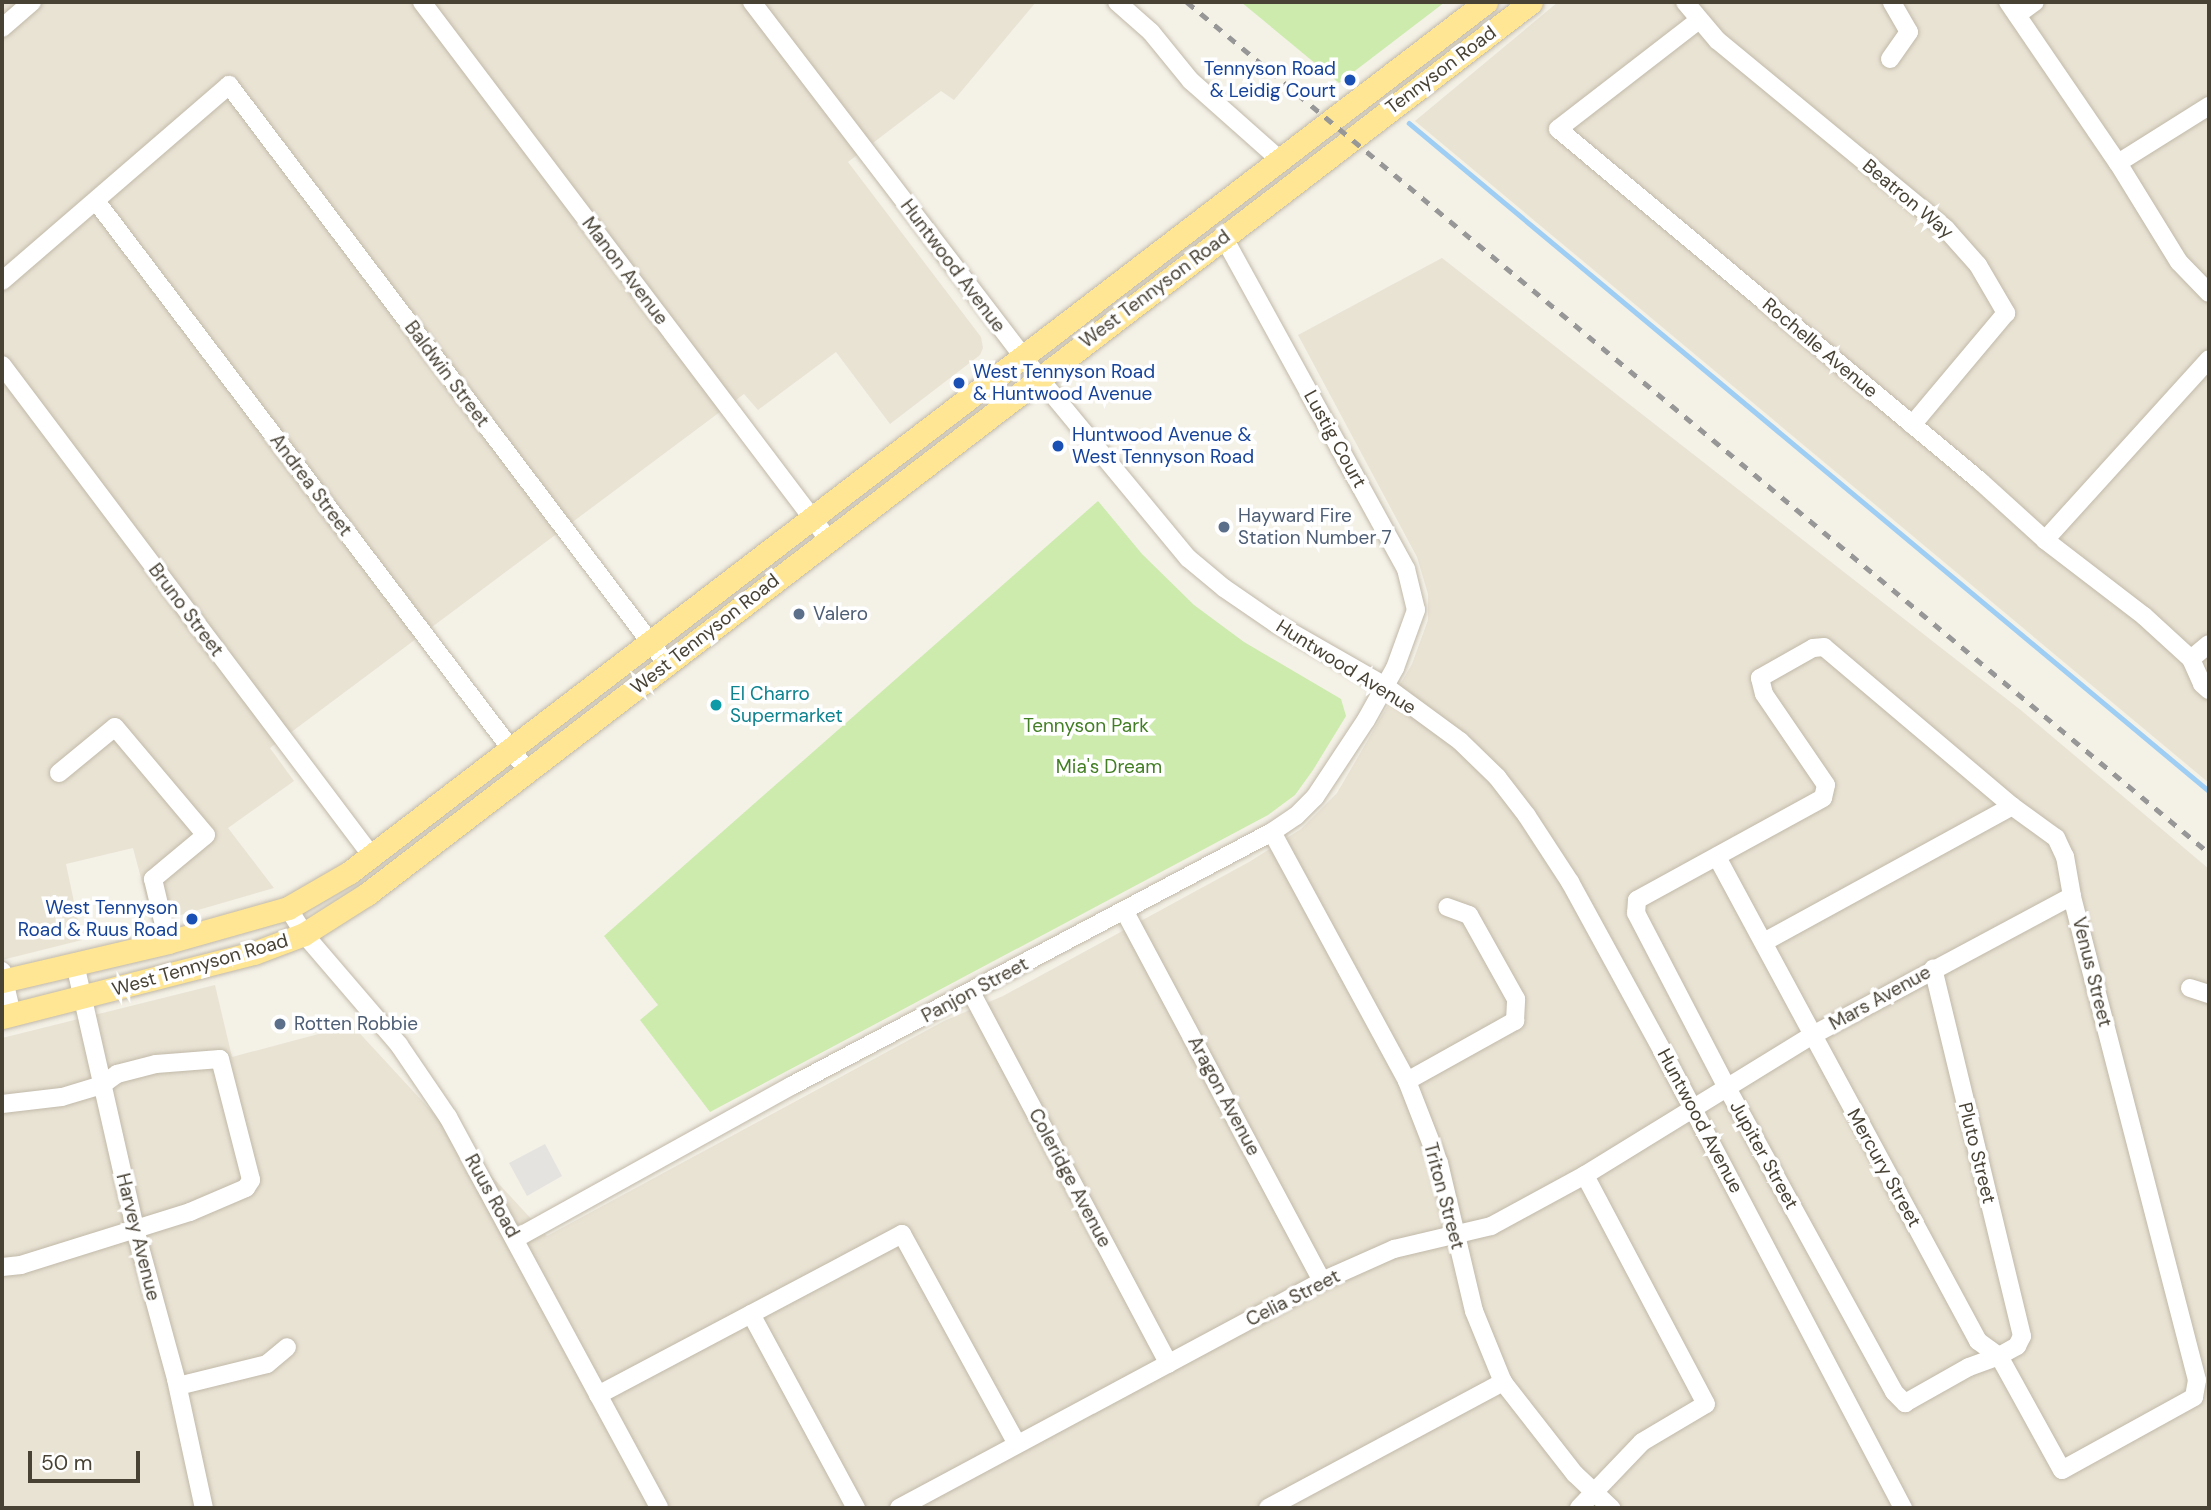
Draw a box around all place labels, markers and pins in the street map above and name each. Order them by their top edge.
place label: Tennyson Road & Leidig Court [1204,58,1336,102]
marker: Tennyson Road & Leidig Court [1342,72,1358,88]
place label: West Tennyson Road & Huntwood Avenue [973,361,1155,405]
marker: West Tennyson Road & Huntwood Avenue [951,375,967,391]
place label: Huntwood Avenue & West Tennyson Road [1072,424,1254,468]
marker: Huntwood Avenue & West Tennyson Road [1050,438,1066,454]
place label: Hayward Fire Station Number 7 [1238,505,1392,549]
marker: Hayward Fire Station Number 7 [1216,519,1232,535]
place label: Valero [813,603,868,625]
marker: Valero [791,606,807,622]
place label: El Charro Supermarket [730,683,843,727]
marker: El Charro Supermarket [708,697,724,713]
place label: West Tennyson Road & Ruus Road [18,897,178,941]
marker: West Tennyson Road & Ruus Road [184,911,200,927]
place label: Rotten Robbie [294,1013,418,1035]
marker: Rotten Robbie [272,1016,288,1032]

